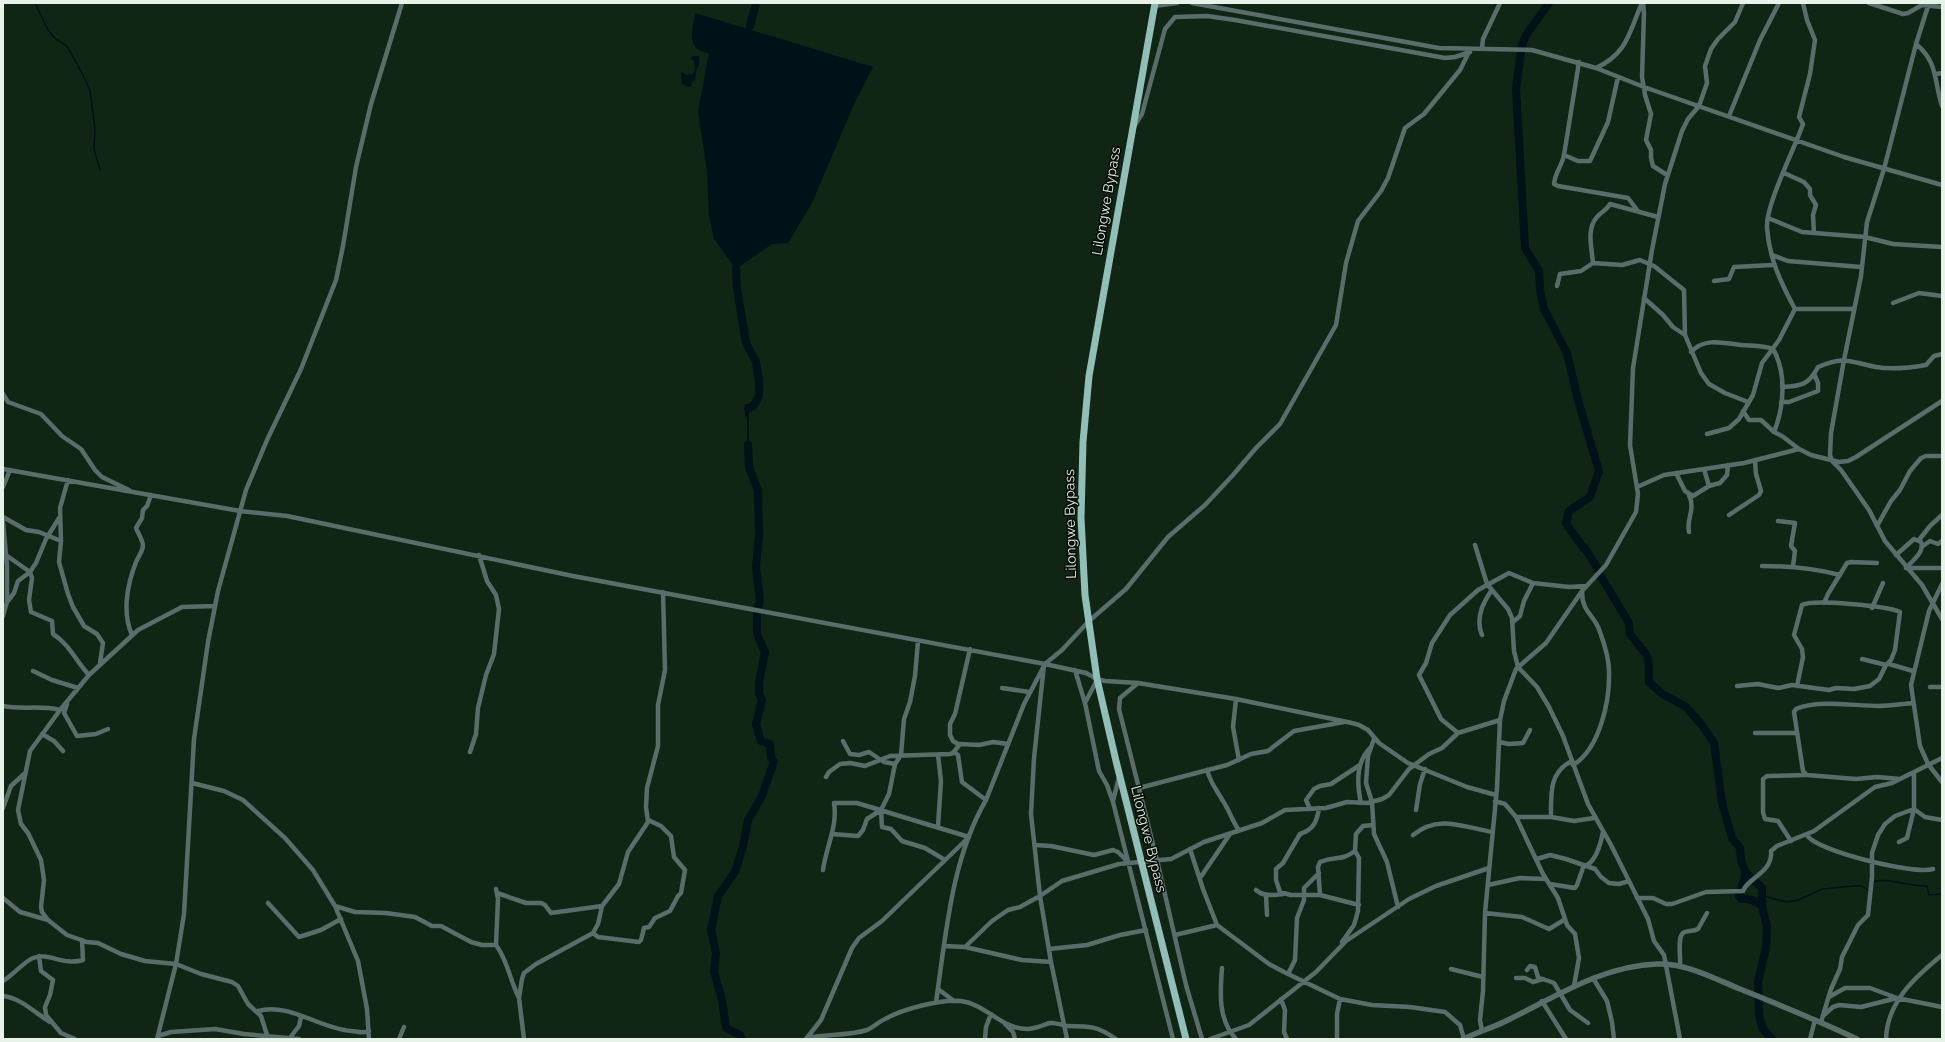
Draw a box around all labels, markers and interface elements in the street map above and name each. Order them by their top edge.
street label: Lilongwe Bypass [1089,145,1123,256]
street label: Lilongwe Bypass [1061,469,1079,579]
street label: Lilongwe Bypass [1128,784,1170,894]

